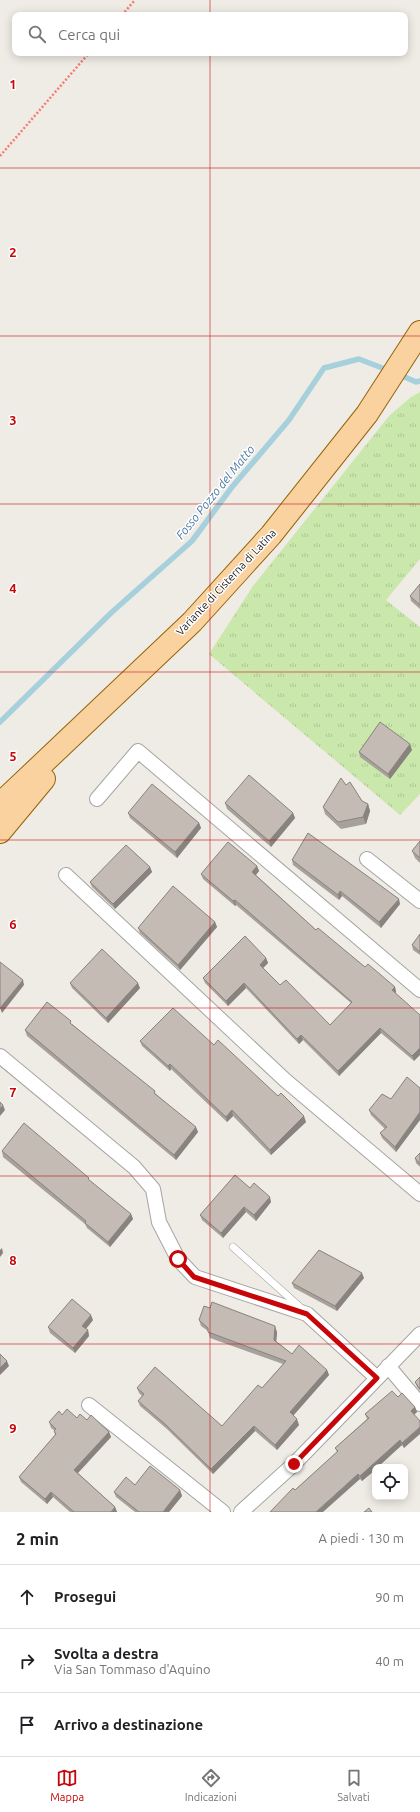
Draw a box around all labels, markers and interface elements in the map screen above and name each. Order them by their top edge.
search box [12,12,408,56]
icon: search [26,23,48,45]
text: Cerca qui [58,26,120,43]
text: 1 [9,77,17,91]
text: 2 [9,245,17,259]
text: 3 [9,413,17,427]
water label: Fosso Pozzo del Matto [173,442,257,541]
street label: Variante di Cisterna di Latina [174,526,278,638]
text: 4 [9,581,17,595]
text: 5 [9,749,17,763]
text: 6 [9,917,17,931]
text: 7 [9,1085,17,1099]
route start [169,1250,187,1268]
text: 8 [9,1253,17,1267]
text: 9 [9,1421,17,1435]
route end [285,1455,303,1473]
map controls [372,1464,408,1500]
button: locate [372,1464,408,1500]
text: 2 min [16,1529,59,1548]
text: A piedi · 130 m [319,1531,404,1545]
icon: ahead [16,1586,38,1608]
text: Prosegui [54,1588,116,1605]
text: 90 m [375,1590,404,1604]
text: Svolta a destra [54,1645,159,1662]
icon: right [16,1650,38,1672]
text: 40 m [375,1654,404,1668]
text: Via San Tommaso d'Aquino [54,1662,211,1676]
icon: arrive [16,1714,38,1736]
text: Arrivo a destinazione [54,1716,203,1733]
tab: Mappa [50,1767,84,1803]
tab: Indicazioni [185,1767,237,1803]
tab: Salvati [337,1767,370,1803]

